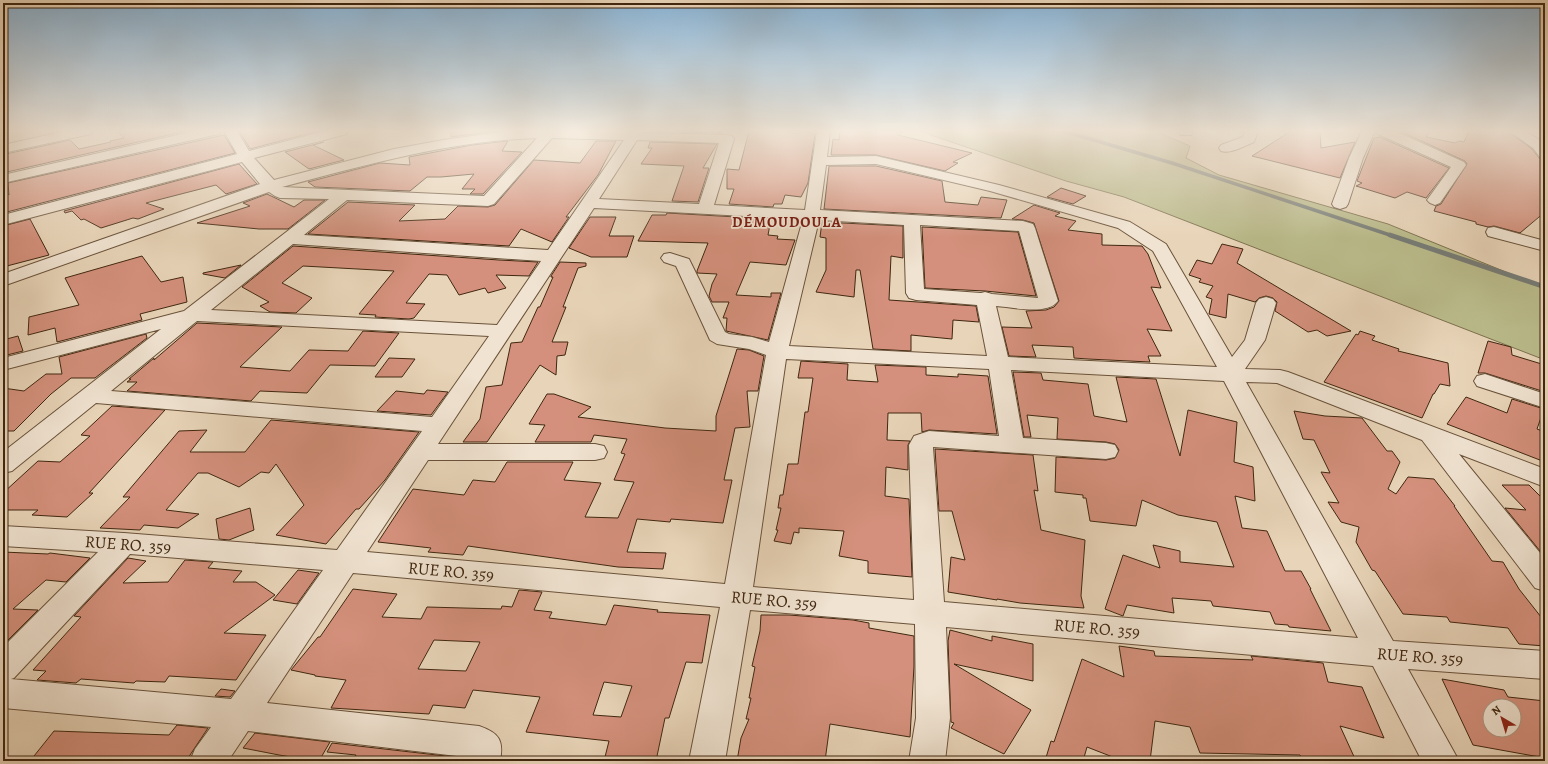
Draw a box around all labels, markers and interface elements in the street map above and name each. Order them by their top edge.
district label: DÉMOUDOULA [732,212,842,232]
street label: RUE RO. 359 [84,530,172,559]
street label: RUE RO. 359 [407,556,495,587]
street label: RUE RO. 359 [730,585,818,616]
street label: RUE RO. 359 [1053,613,1141,644]
street label: RUE RO. 359 [1376,642,1464,671]
north arrow [1482,698,1522,738]
text: N [1488,702,1504,719]

